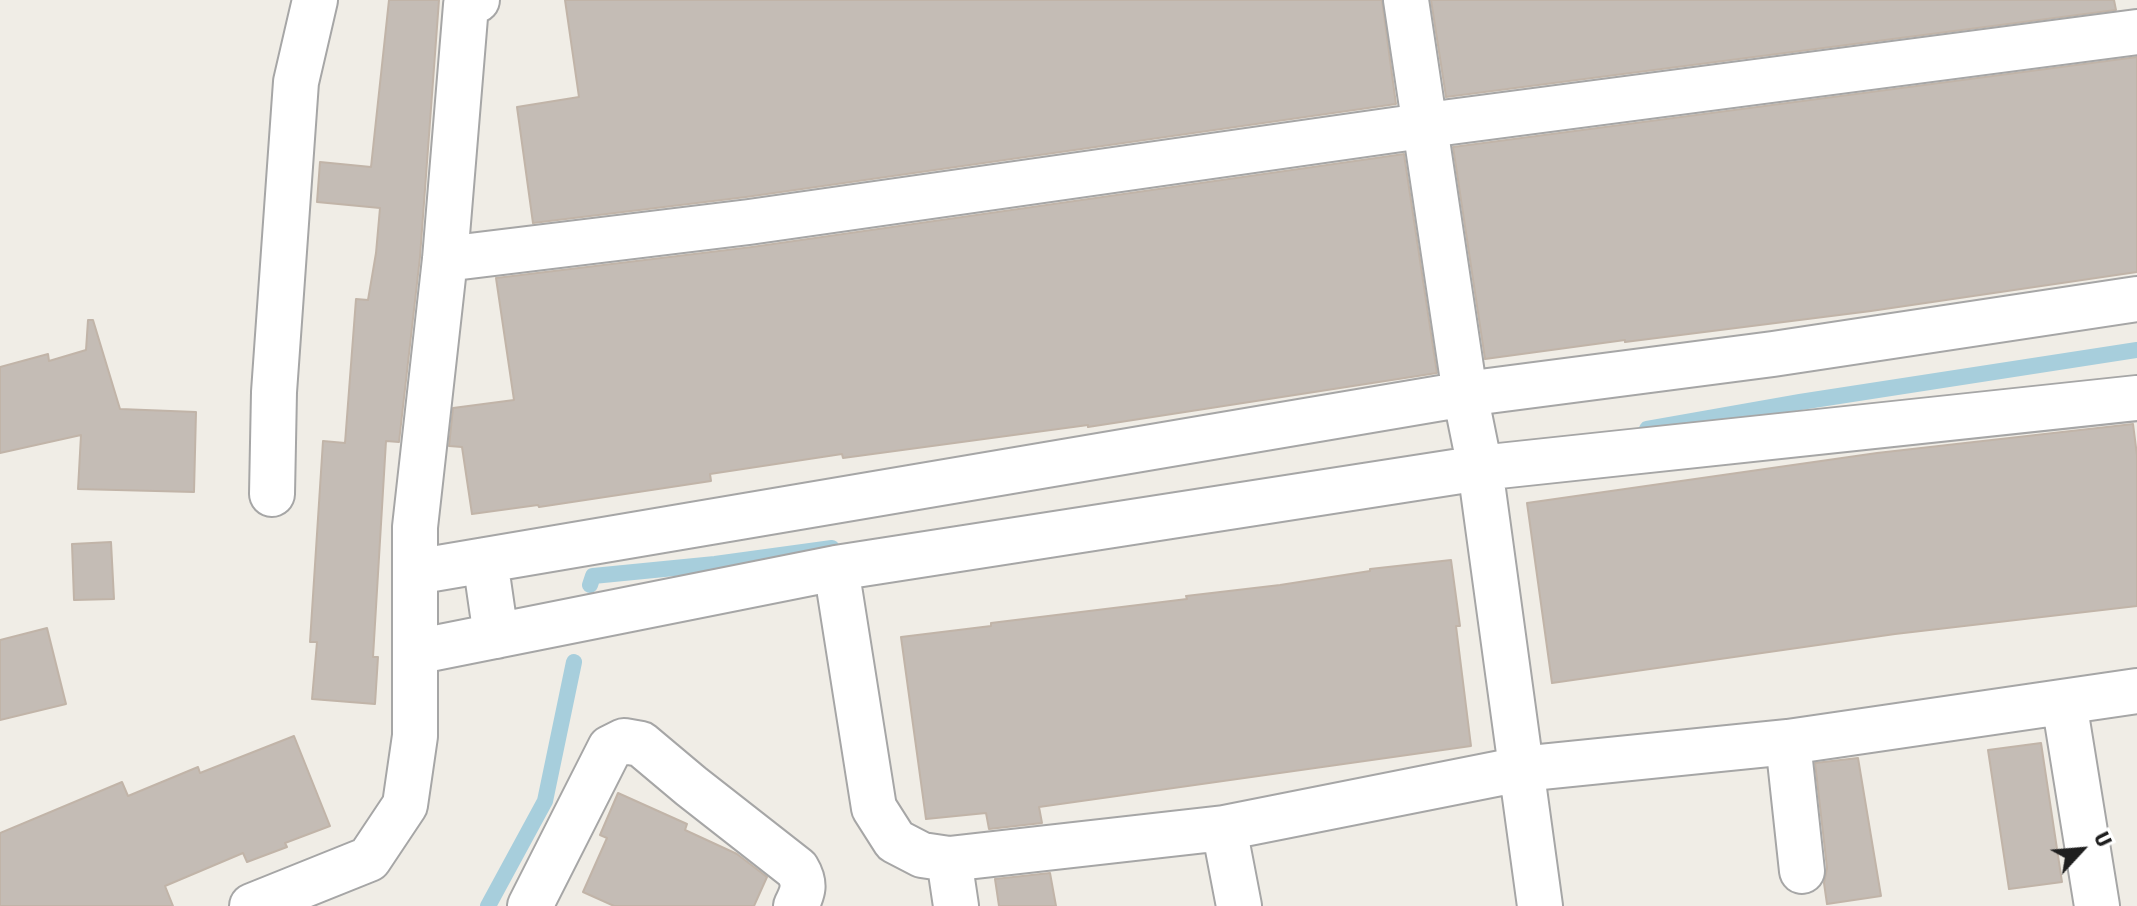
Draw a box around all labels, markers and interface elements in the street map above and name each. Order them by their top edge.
north arrow [2041,810,2121,890]
text: U [2088,828,2118,851]

